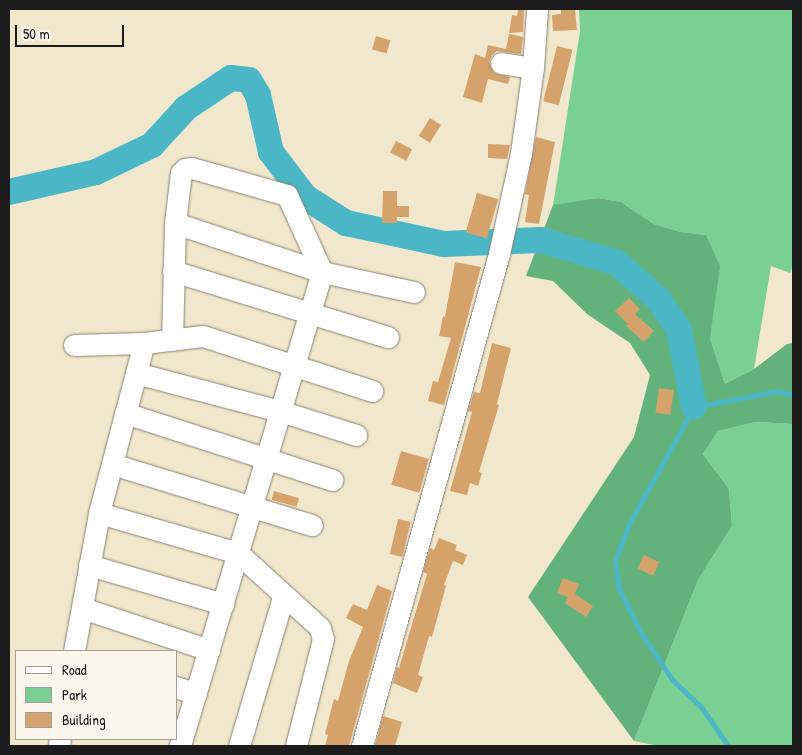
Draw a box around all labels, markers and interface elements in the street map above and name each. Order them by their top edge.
scale bar [18,15,126,47]
text: 50 m [23,23,50,44]
legend [15,650,178,740]
text: Road [62,659,87,680]
text: Park [62,684,87,705]
text: Building [62,709,106,730]

